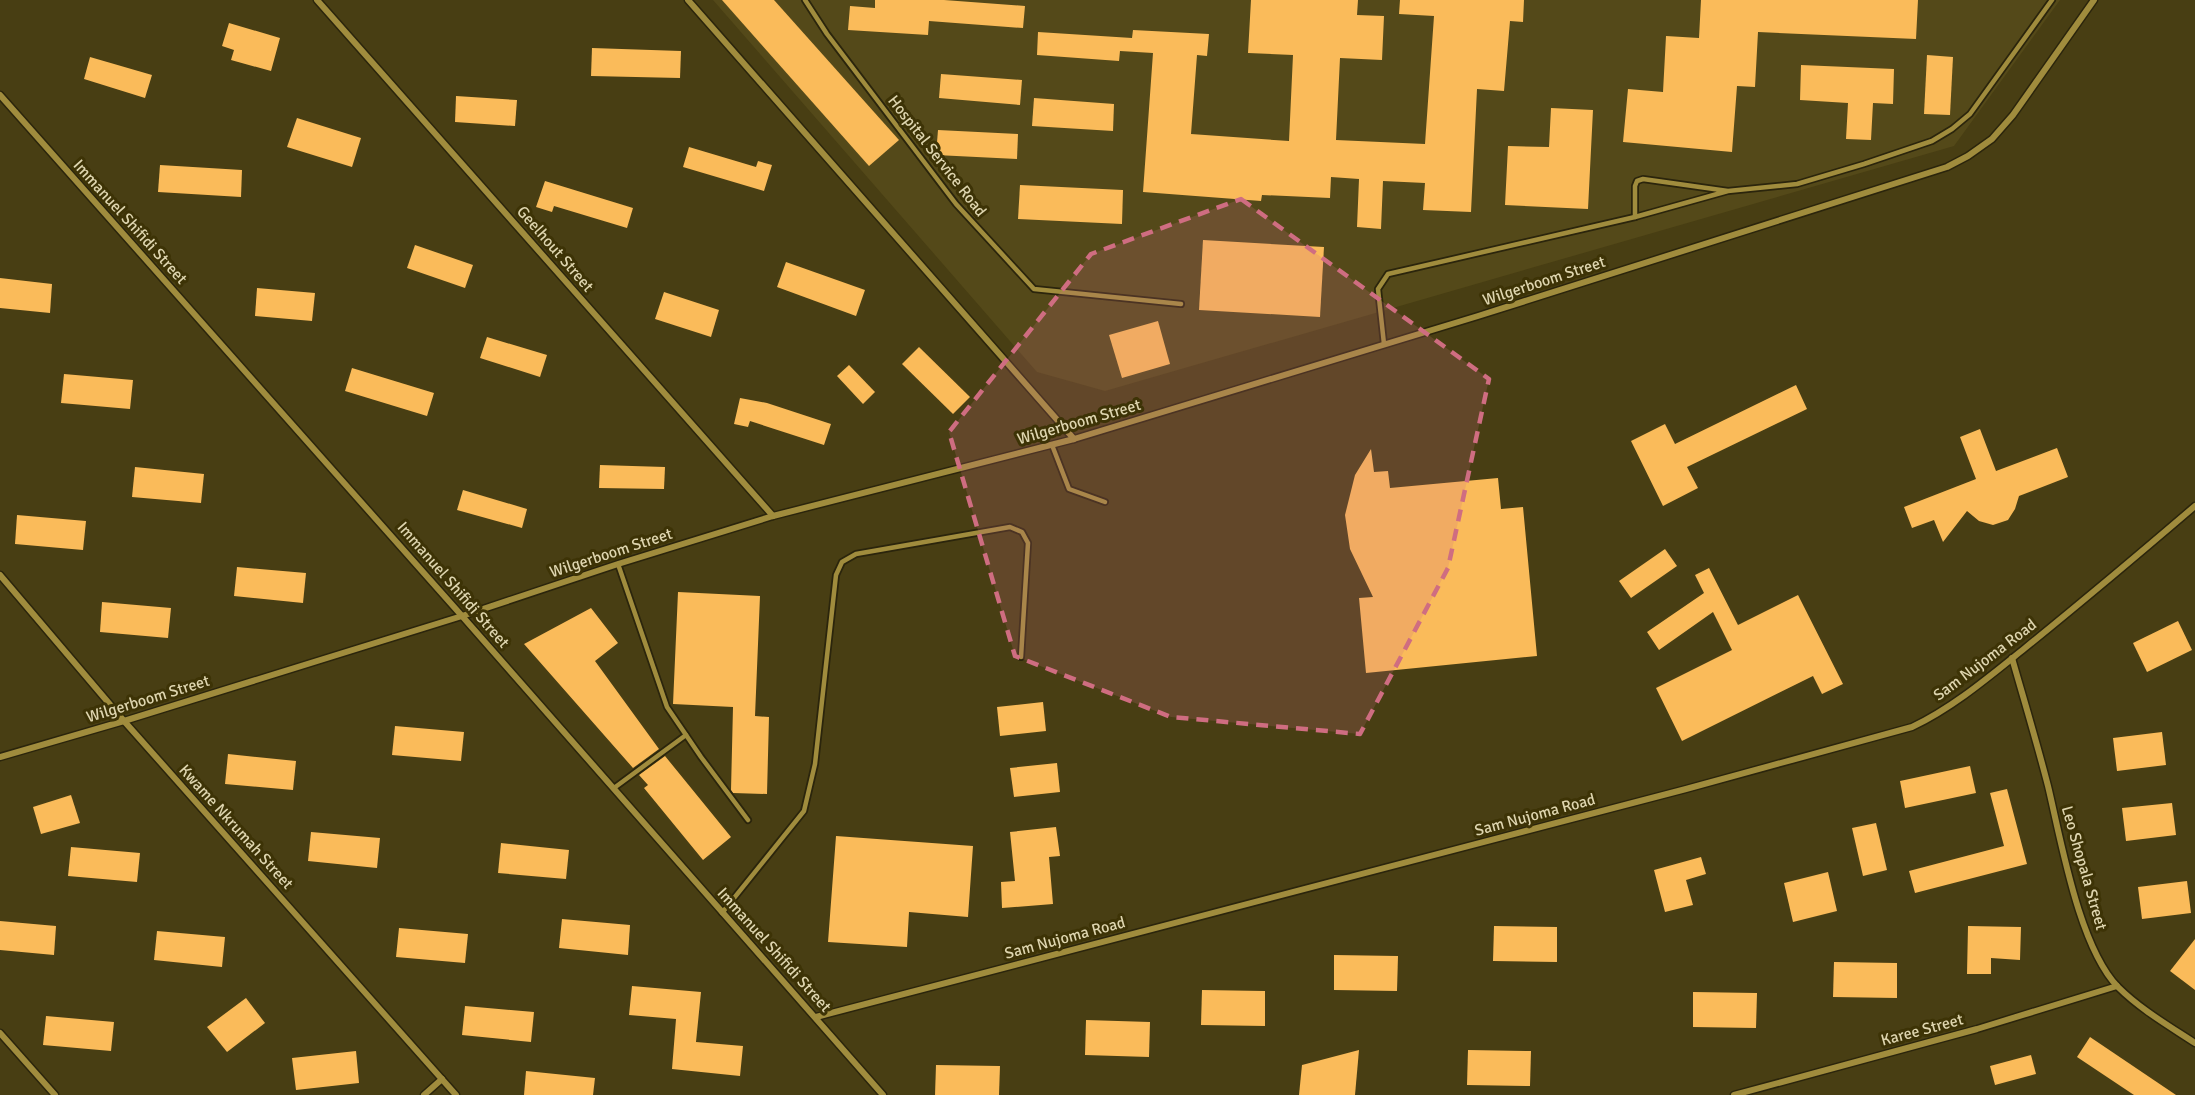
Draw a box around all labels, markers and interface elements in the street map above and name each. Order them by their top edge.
street label: Hospital Service Road [883,91,991,221]
street label: Immanuel Shifidi Street [69,155,192,289]
street label: Geelhout Street [512,202,598,296]
street label: Wilgerboom Street [1480,252,1608,310]
street label: Wilgerboom Street [1015,395,1144,449]
street label: Immanuel Shifidi Street [393,518,514,653]
street label: Wilgerboom Street [547,524,675,582]
street label: Sam Nujoma Road [1929,615,2041,705]
street label: Wilgerboom Street [84,671,212,727]
street label: Kwame Nkrumah Street [175,760,298,894]
street label: Sam Nujoma Road [1472,789,1598,841]
street label: Leo Shopala Street [2057,804,2111,933]
street label: Immanuel Shifidi Street [713,883,836,1017]
street label: Sam Nujoma Road [1002,912,1128,964]
street label: Karee Street [1879,1009,1966,1051]

